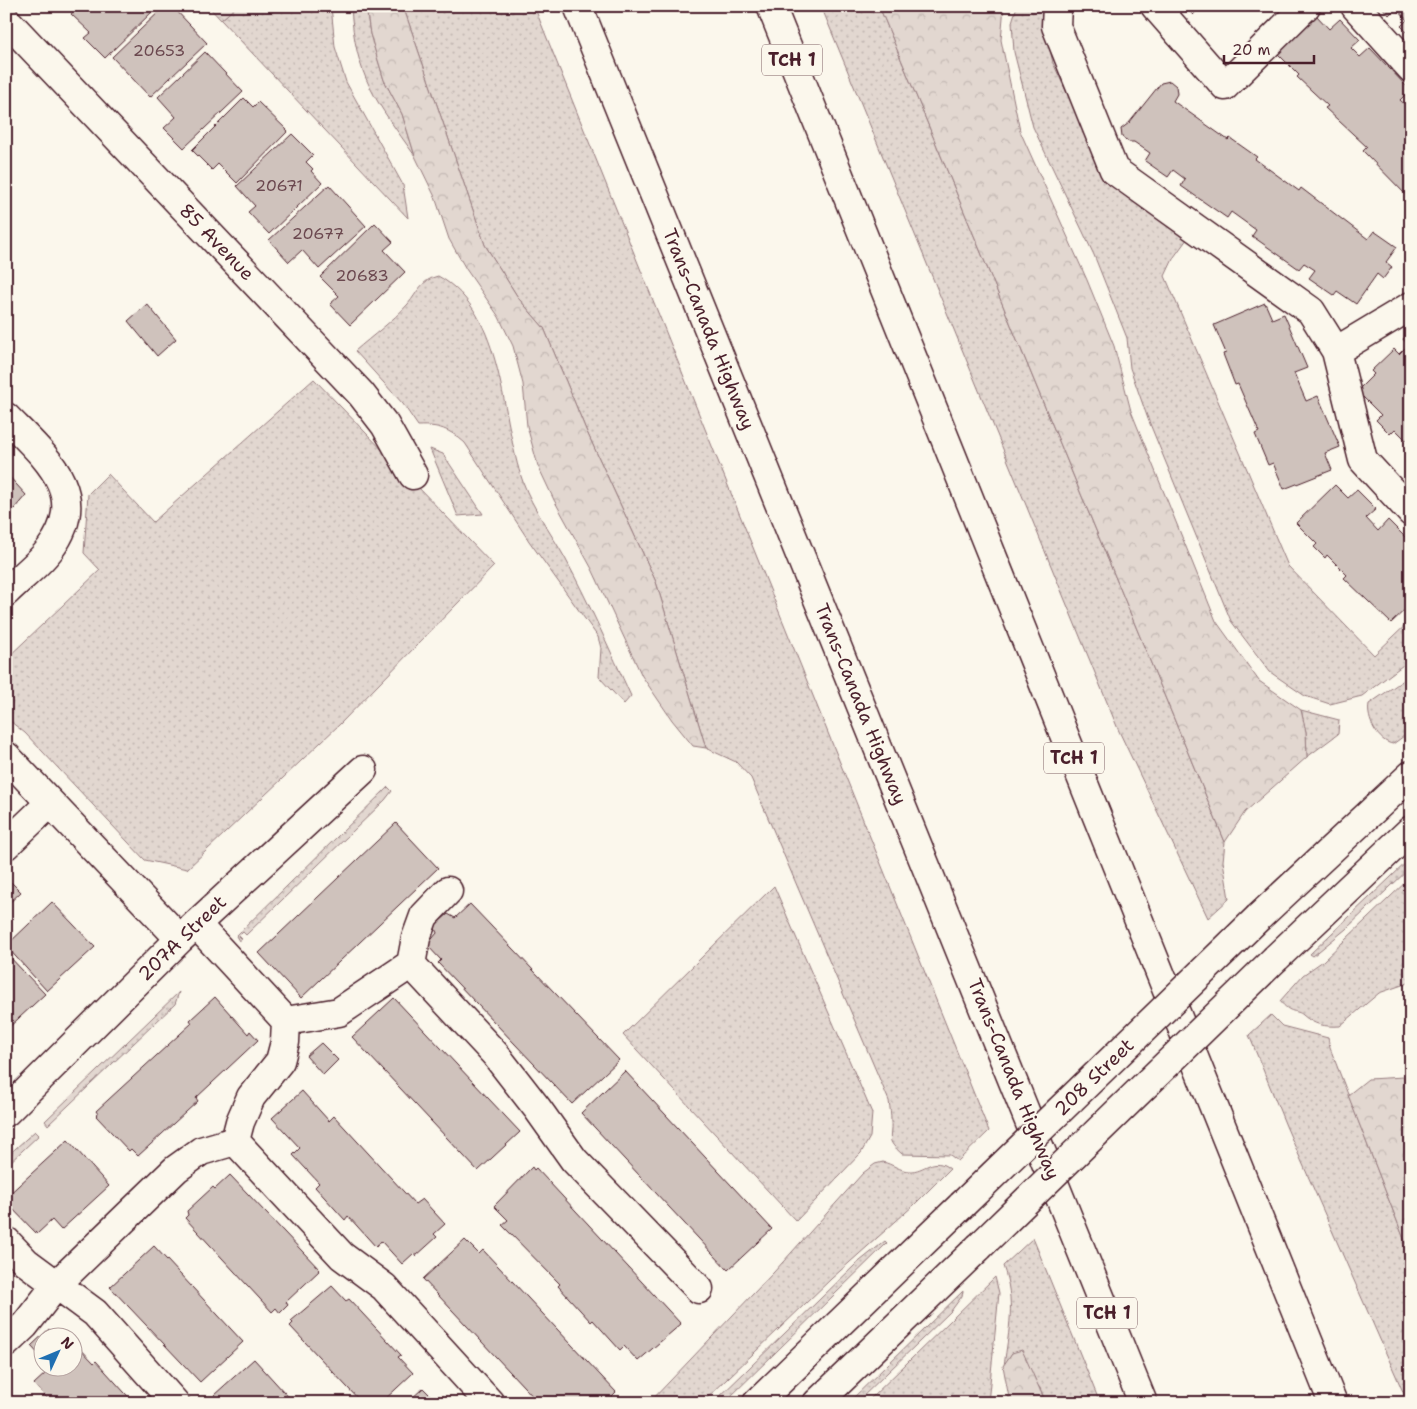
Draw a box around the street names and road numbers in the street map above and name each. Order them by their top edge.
road number: TCH 1 [762,44,822,76]
street label: 85 Avenue [174,198,260,286]
street label: Trans-Canada Highway [657,225,761,433]
street label: Trans-Canada Highway [809,600,913,808]
road number: TCH 1 [1044,742,1104,774]
street label: 207A Street [132,890,232,986]
street label: Trans-Canada Highway [962,975,1066,1183]
street label: 208 Street [1049,1033,1139,1121]
road number: TCH 1 [1077,1298,1137,1329]

